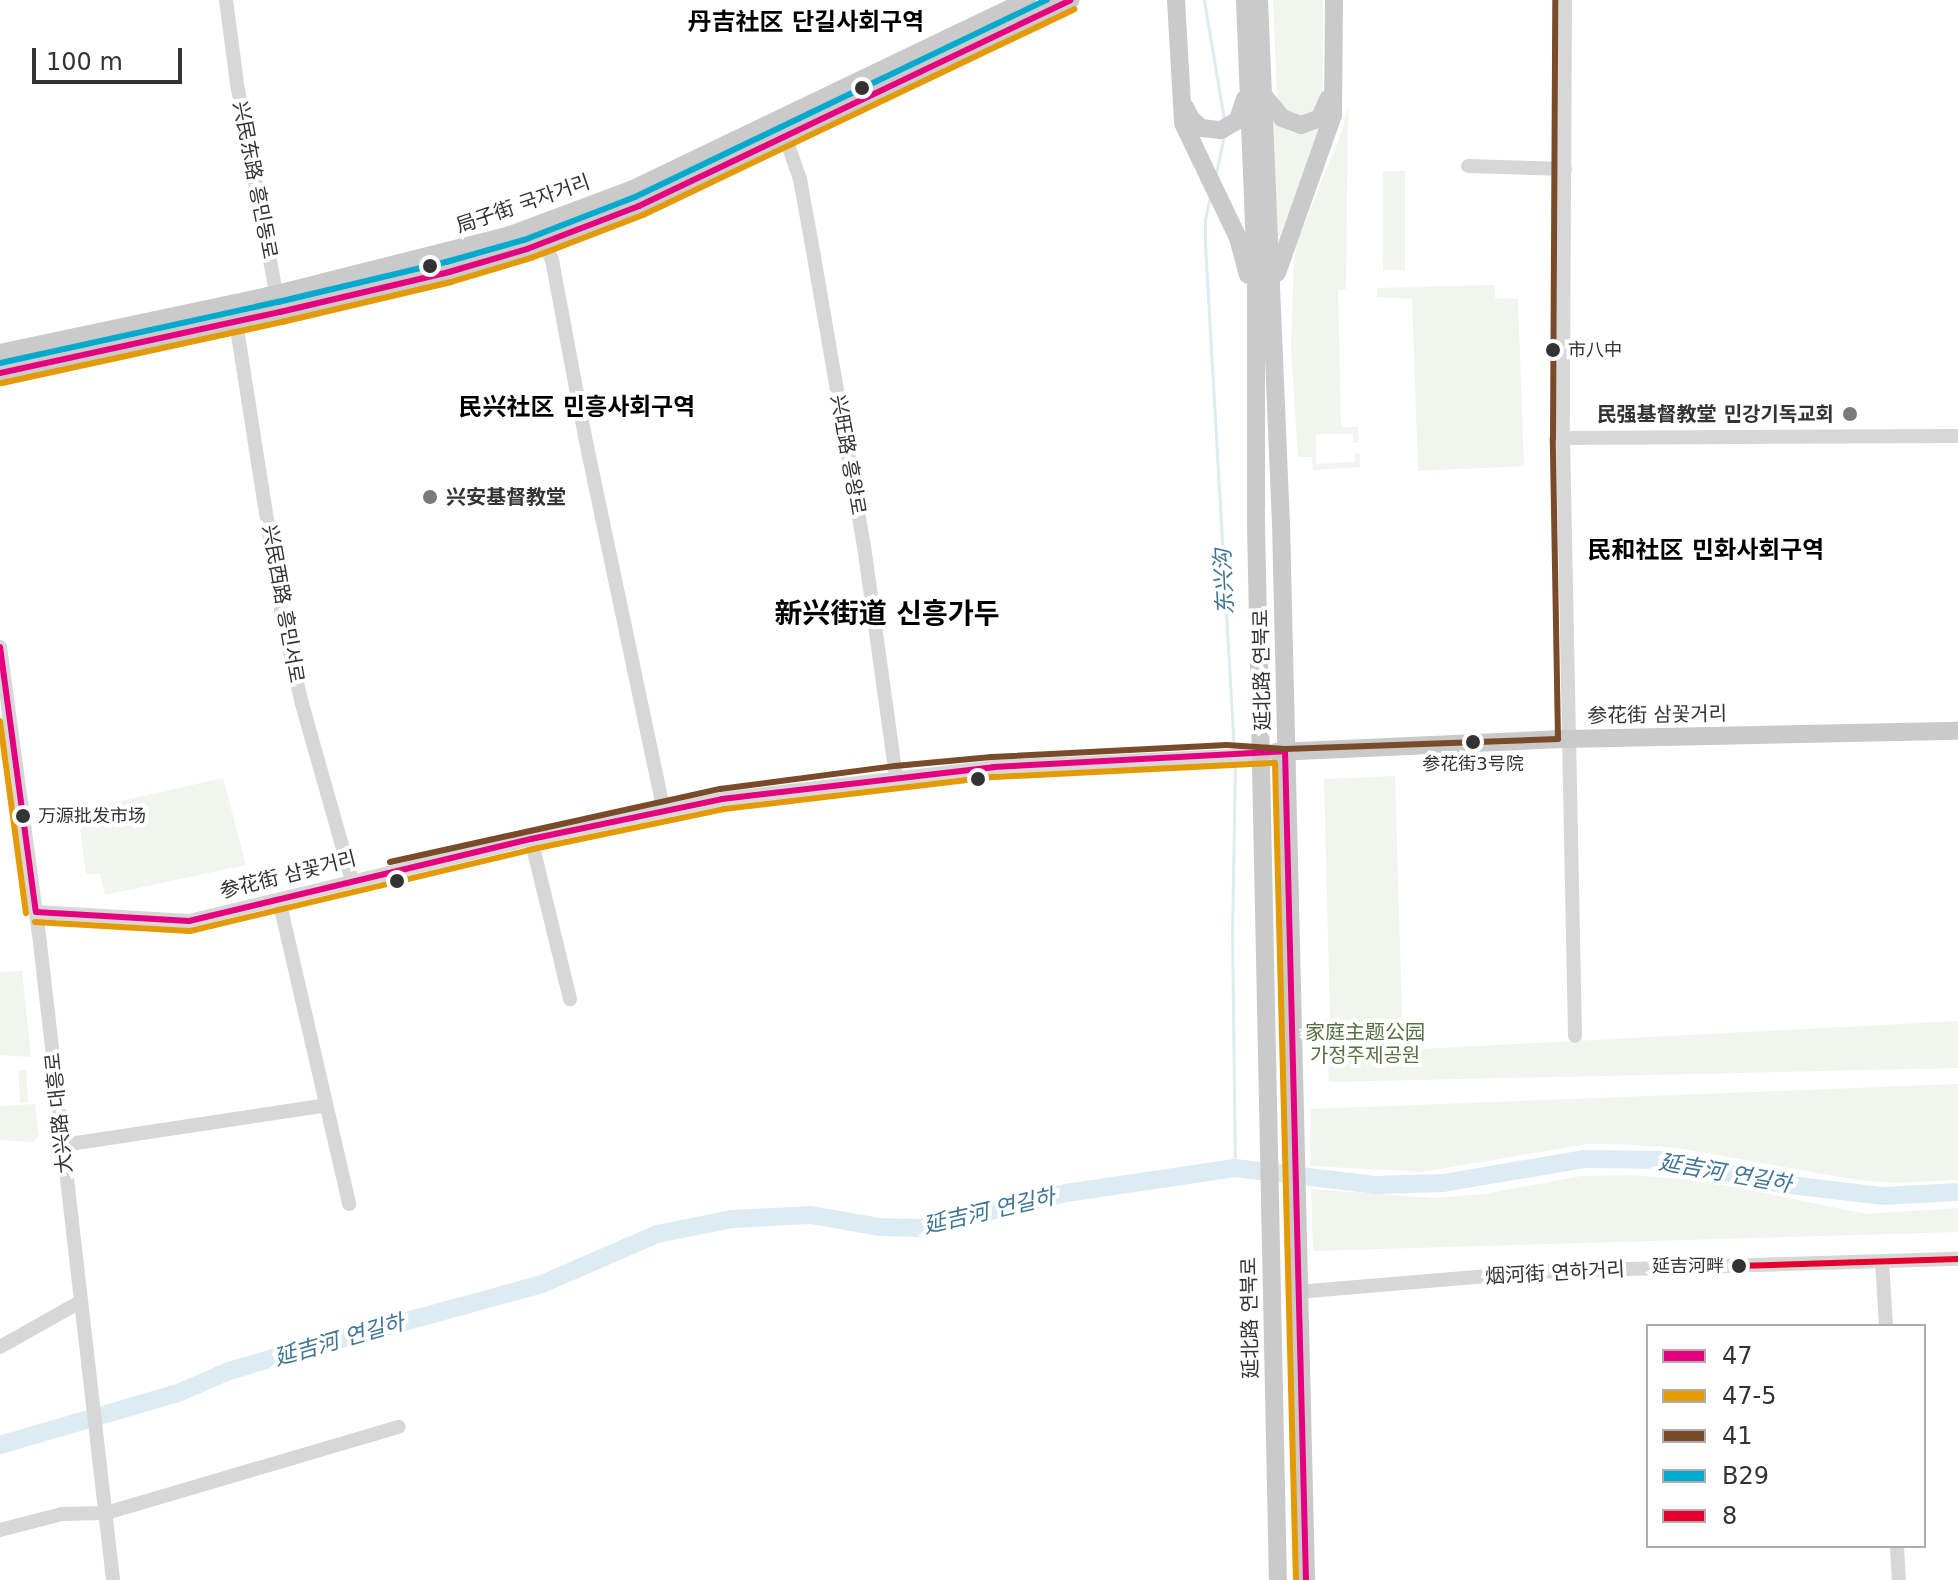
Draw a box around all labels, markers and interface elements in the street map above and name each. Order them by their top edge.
district label: 丹吉社区 단길사회구역 [688,9,924,37]
scale bar [36,32,186,82]
text: 100 m [46,48,123,76]
unlabelled marker [854,80,870,96]
street label: 兴民东路 흥민동로 [228,99,282,261]
street label: 局子街 국자거리 [453,170,593,238]
unlabelled marker [422,258,438,274]
place label: 市八中 [1568,339,1622,361]
marker: 市八中 [1545,342,1561,358]
street label: 兴旺路 흥왕로 [826,393,870,517]
district label: 民兴社区 민흥사회구역 [459,394,695,422]
place label: 民强基督教堂 민강기독교회 [1597,402,1834,426]
marker: 民强基督教堂 민강기독교회 [1841,405,1859,423]
place label: 兴安基督教堂 [446,485,566,509]
marker: 兴安基督教堂 [421,488,439,506]
street label: 兴民西路 흥민서로 [257,523,309,685]
district label: 民和社区 민화사회구역 [1588,537,1824,565]
water label: 东兴沟 [1209,548,1239,616]
district label: 新兴街道 신흥가두 [775,597,999,631]
street label: 延北路 연북로 [1249,609,1275,731]
street label: 参花街 삼꽃거리 [1587,702,1727,728]
marker: 参花街3号院 [1465,734,1481,750]
place label: 参花街3号院 [1422,753,1524,775]
unlabelled marker [970,771,986,787]
place label: 万源批发市场 [38,805,146,827]
marker: 万源批发市场 [15,808,31,824]
street label: 参花街 삼꽃거리 [217,846,359,904]
unlabelled marker [389,873,405,889]
park label: 家庭主题公园 가정주제공원 [1305,1020,1425,1067]
street label: 大兴路 대흥로 [41,1051,77,1175]
water label: 延吉河 연길하 [1657,1148,1793,1198]
water label: 延吉河 연길하 [921,1183,1057,1239]
place label: 延吉河畔 [1652,1255,1724,1277]
street label: 延北路 연북로 [1237,1257,1263,1379]
street label: 烟河街 연하거리 [1484,1257,1626,1289]
marker: 延吉河畔 [1731,1258,1747,1274]
water label: 延吉河 연길하 [271,1309,407,1371]
legend [1646,1324,1926,1548]
text: 47 [1722,1342,1753,1370]
text: 47-5 [1722,1382,1776,1410]
text: 41 [1722,1422,1753,1450]
text: B29 [1722,1462,1769,1490]
text: 8 [1722,1502,1737,1530]

